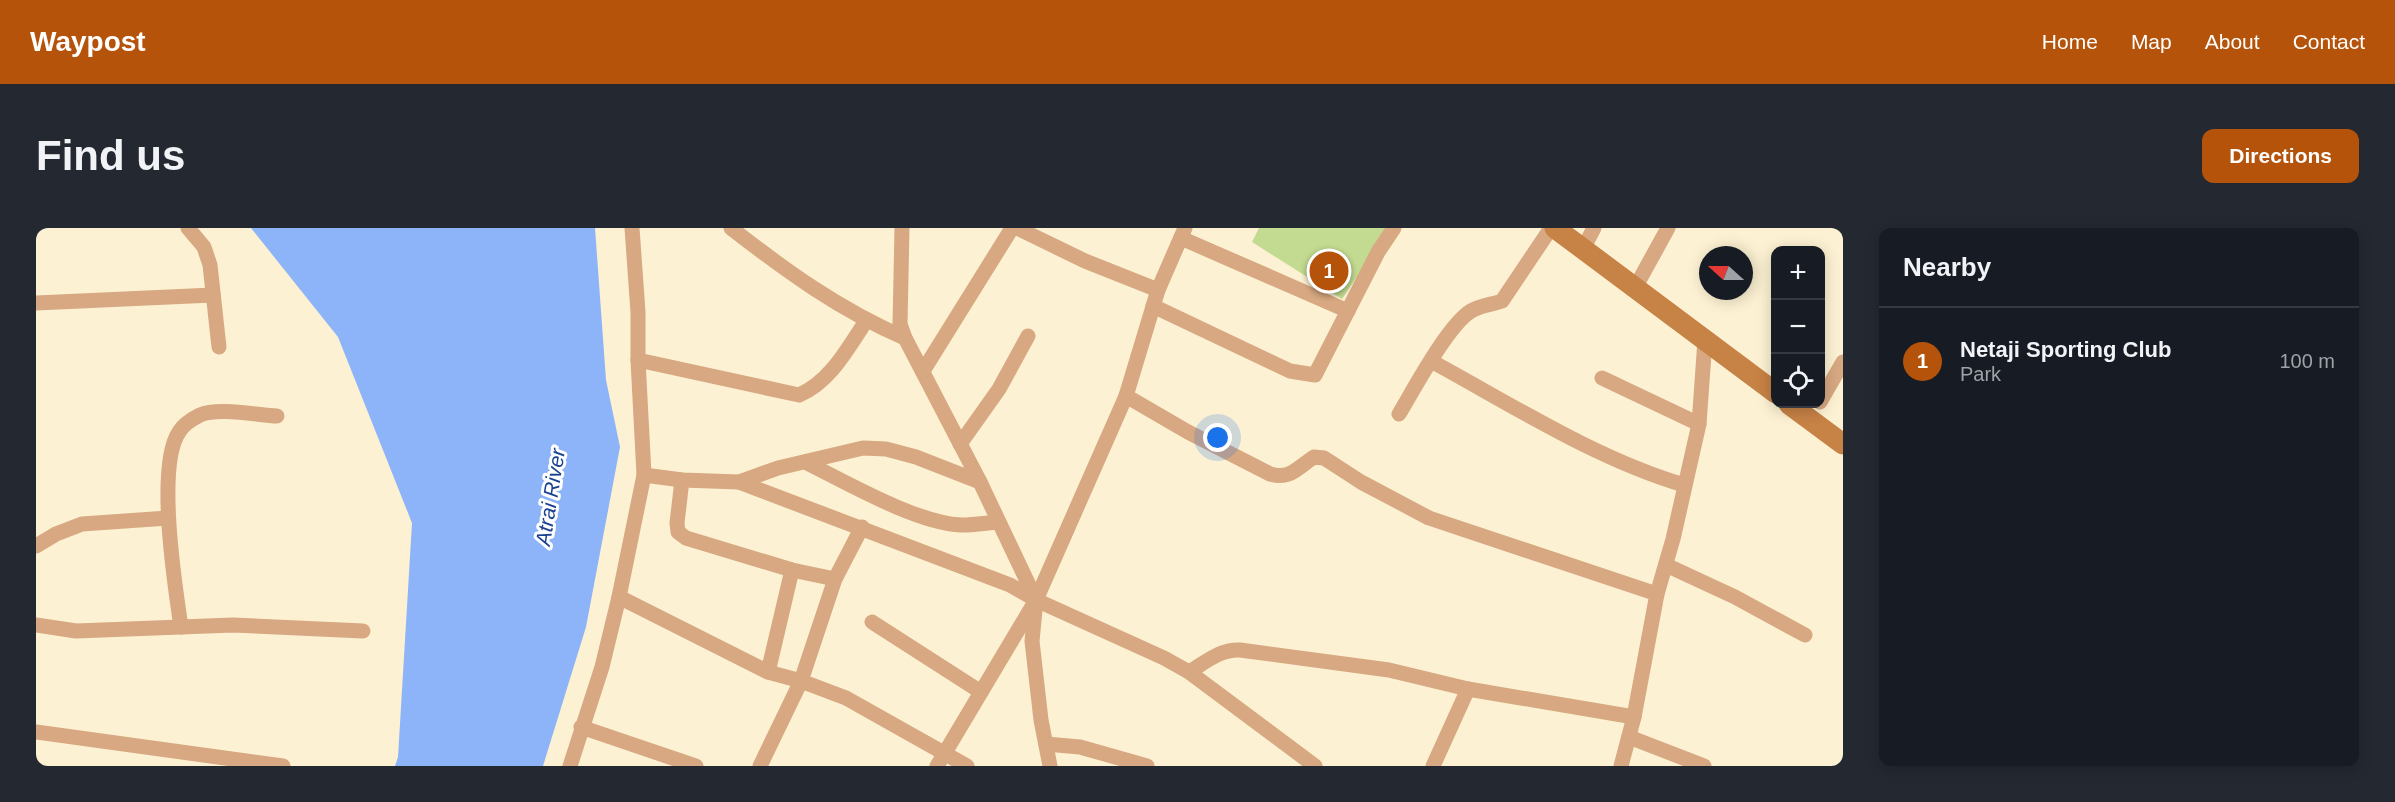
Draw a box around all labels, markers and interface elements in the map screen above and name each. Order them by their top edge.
text: Waypost [30,26,146,57]
text: Home [2042,30,2098,53]
text: Map [2131,30,2172,53]
text: About [2205,30,2260,53]
text: Contact [2293,30,2365,53]
button: Directions [2202,129,2359,183]
text: Find us [36,132,185,179]
north arrow [1699,246,1753,300]
map controls [1771,246,1825,408]
button: + [1771,246,1825,300]
pin: 1 [1310,248,1348,294]
text: Nearby [1903,252,1991,282]
button: − [1771,300,1825,354]
text: Netaji Sporting Club [1960,337,2171,362]
text: 1 [1917,350,1928,372]
text: 100 m [2279,350,2335,372]
button: locate [1771,354,1825,408]
text: Park [1960,363,2001,385]
your location [1203,423,1232,452]
water label: Atrai River [531,446,569,549]

